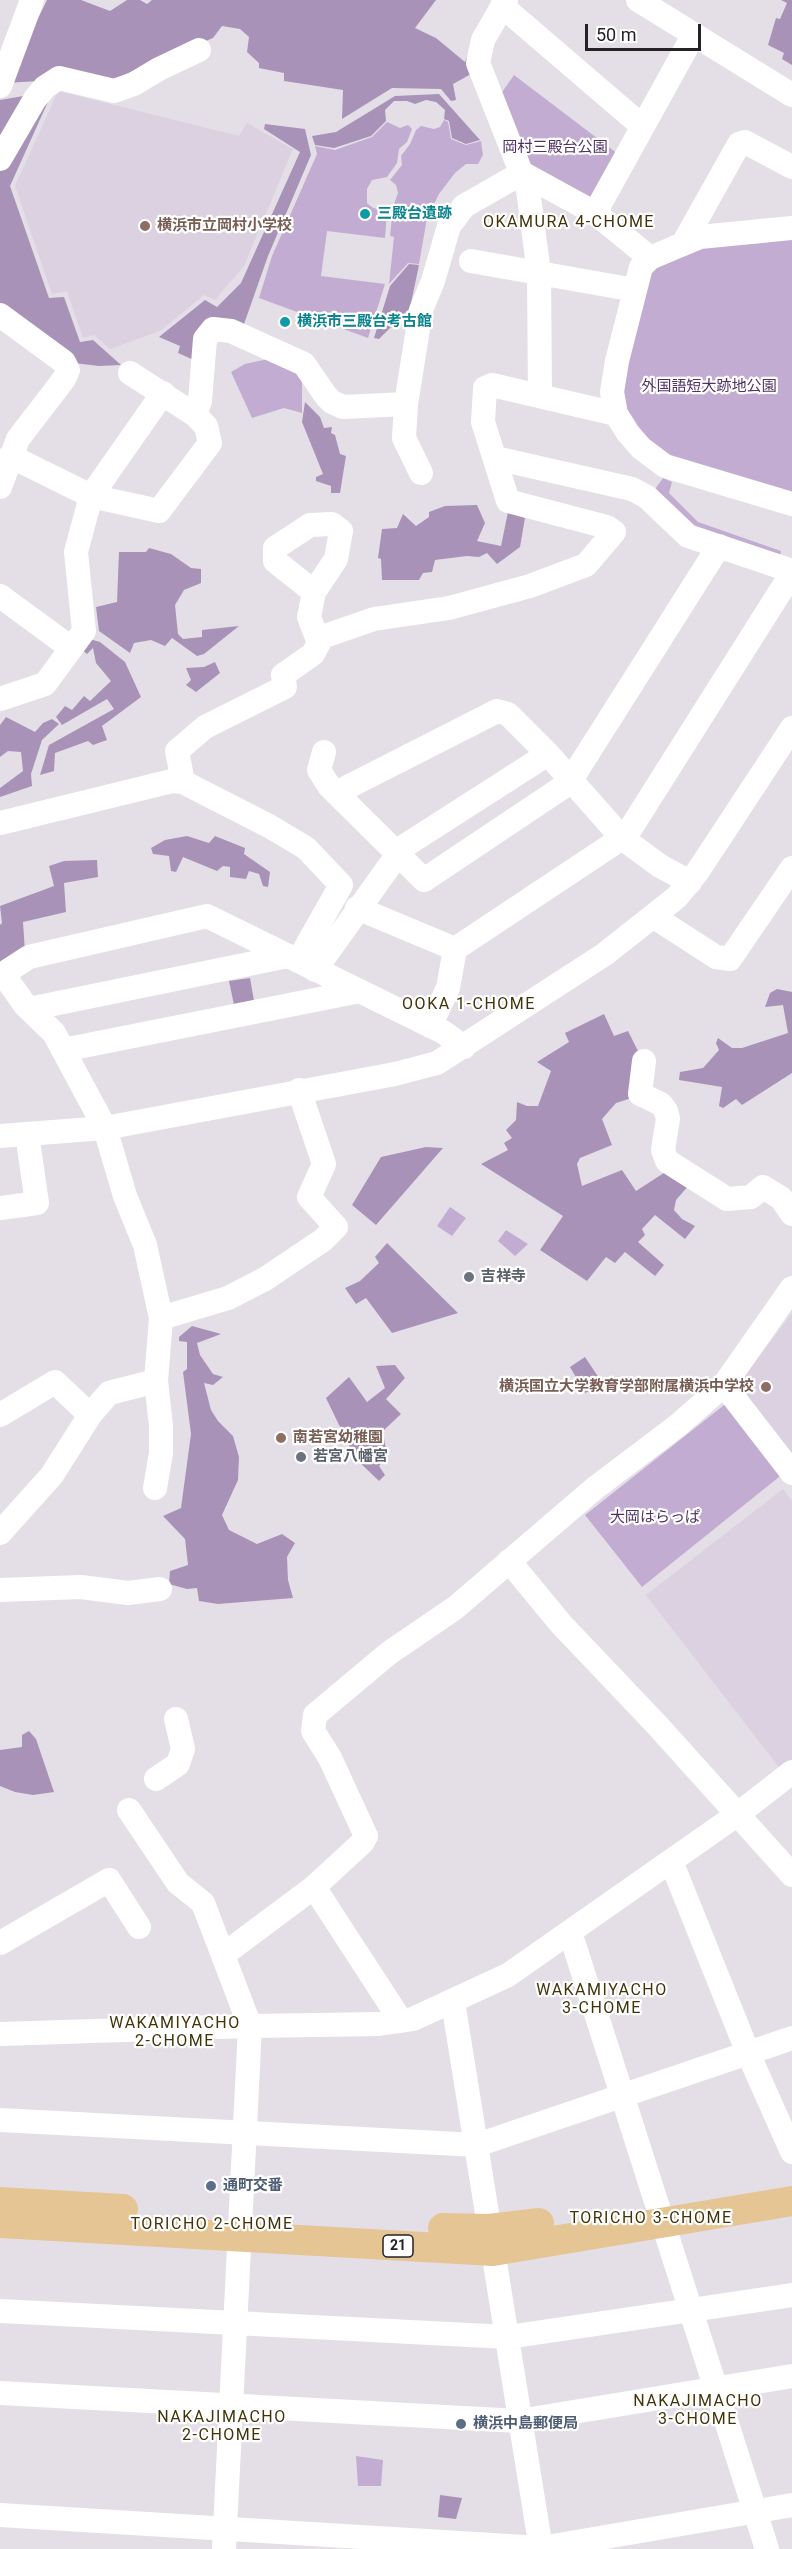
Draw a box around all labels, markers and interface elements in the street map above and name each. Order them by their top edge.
scale bar [588,12,704,50]
text: 50 m [596,24,636,45]
park label: 岡村三殿台公園 [503,139,607,157]
place label: 三殿台遺跡 [377,205,452,223]
marker: 三殿台遺跡 [358,207,372,221]
district label: OKAMURA 4-CHOME [483,213,655,233]
place label: 横浜市立岡村小学校 [157,217,292,235]
marker: 横浜市立岡村小学校 [138,219,152,233]
place label: 横浜市三殿台考古館 [297,313,432,331]
marker: 横浜市三殿台考古館 [278,315,292,329]
park label: 外国語短大跡地公園 [642,378,776,396]
district label: OOKA 1-CHOME [402,995,536,1015]
place label: 吉祥寺 [481,1268,526,1286]
marker: 吉祥寺 [462,1270,476,1284]
place label: 横浜国立大学教育学部附属横浜中学校 [499,1378,754,1396]
marker: 横浜国立大学教育学部附属横浜中学校 [759,1380,773,1394]
place label: 南若宮幼稚園 [293,1429,383,1447]
marker: 南若宮幼稚園 [274,1431,288,1445]
place label: 若宮八幡宮 [313,1448,388,1466]
marker: 若宮八幡宮 [294,1450,308,1464]
park label: 大岡はらっぱ [610,1509,700,1527]
district label: WAKAMIYACHO 3-CHOME [536,1981,668,2019]
district label: WAKAMIYACHO 2-CHOME [109,2014,241,2052]
place label: 通町交番 [223,2177,283,2195]
marker: 通町交番 [204,2179,218,2193]
district label: TORICHO 3-CHOME [569,2209,733,2229]
district label: TORICHO 2-CHOME [130,2215,294,2235]
road number: 21 [383,2235,413,2257]
district label: NAKAJIMACHO 3-CHOME [633,2392,763,2430]
district label: NAKAJIMACHO 2-CHOME [157,2408,287,2446]
place label: 横浜中島郵便局 [473,2415,578,2433]
marker: 横浜中島郵便局 [454,2417,468,2431]

